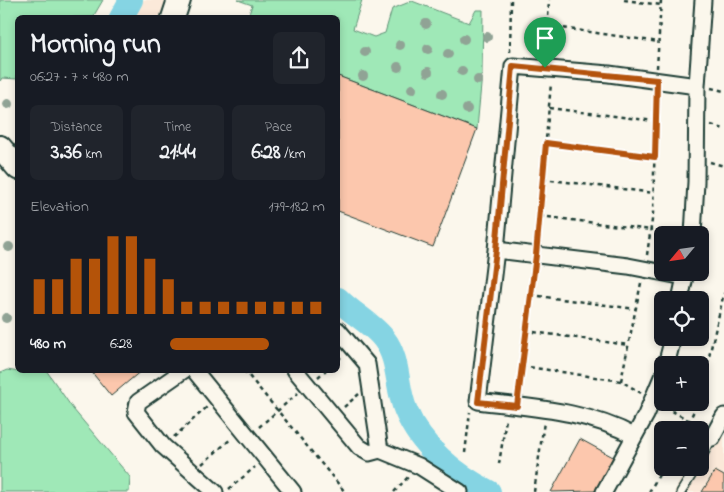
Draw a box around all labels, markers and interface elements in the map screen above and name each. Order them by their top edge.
pin [524,17,566,68]
icon: arrive [531,24,559,52]
text: Morning run [30,25,161,66]
button: share [273,32,325,84]
text: 06:27 · 7 × 480 m [30,65,129,89]
text: Distance [51,117,102,138]
text: Time [164,117,191,138]
text: Pace [265,117,292,138]
text: 3.36 [51,138,82,168]
text: 21:44 [159,138,196,168]
text: 6:28 [251,138,281,168]
text: km [82,144,102,165]
text: /km [281,144,306,165]
text: Elevation [30,195,89,219]
text: 179–182 m [268,195,325,219]
north arrow [654,226,709,281]
map controls [654,226,709,476]
button: locate [654,291,709,346]
text: 480 m [30,332,66,356]
text: 6:28 [110,332,132,356]
button: + [654,356,709,411]
button: − [654,421,709,476]

